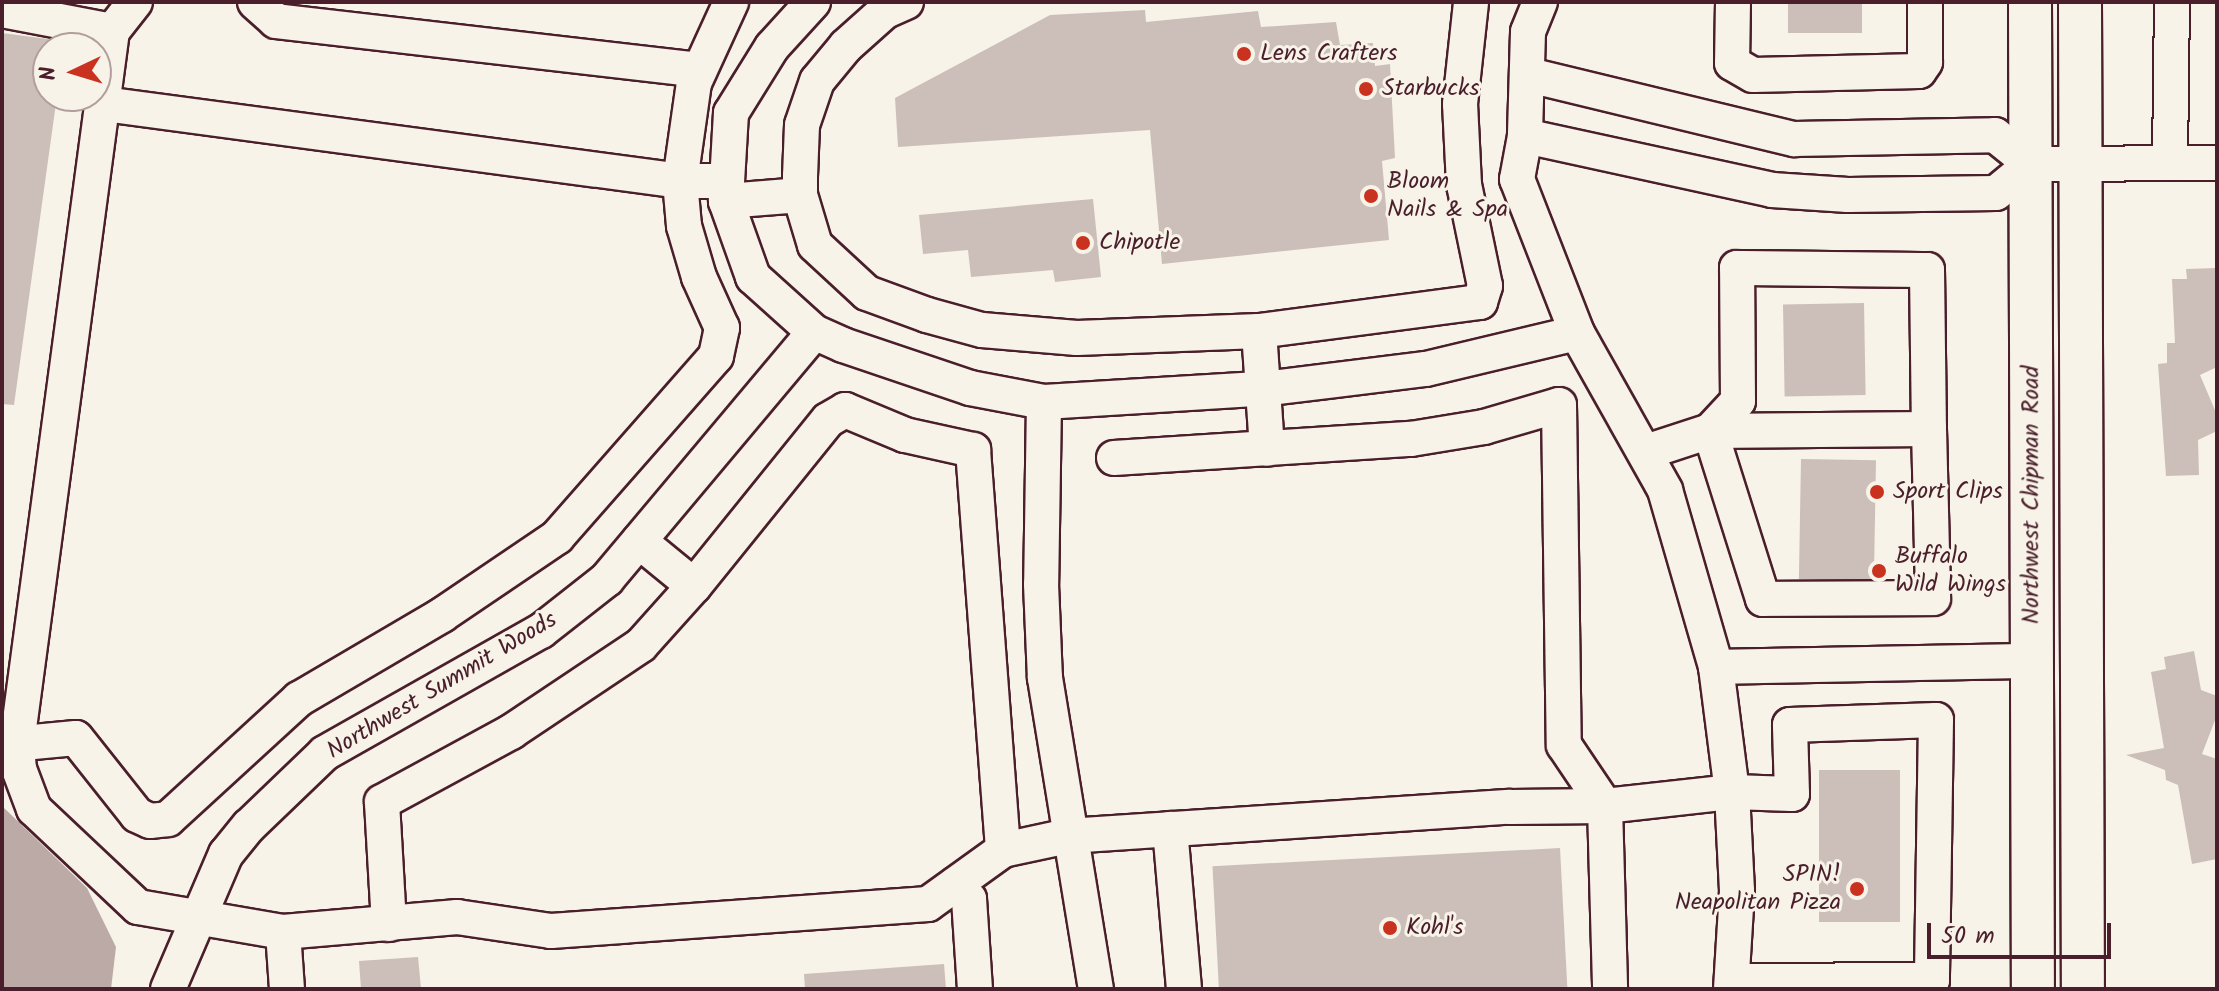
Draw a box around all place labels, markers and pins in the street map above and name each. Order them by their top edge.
place label: Lens Crafters [1260,40,1397,68]
marker: Lens Crafters [1235,45,1253,63]
place label: Starbucks [1382,75,1480,103]
marker: Starbucks [1357,80,1375,98]
place label: Bloom Nails & Spa [1387,168,1508,224]
marker: Bloom Nails & Spa [1362,187,1380,205]
place label: Chipotle [1099,229,1180,257]
marker: Chipotle [1074,234,1092,252]
place label: Sport Clips [1893,478,2003,506]
marker: Sport Clips [1868,483,1886,501]
place label: Buffalo Wild Wings [1895,543,2006,599]
marker: Buffalo Wild Wings [1870,562,1888,580]
place label: SPIN! Neapolitan Pizza [1675,861,1841,917]
marker: SPIN! Neapolitan Pizza [1848,880,1866,898]
place label: Kohl's [1406,914,1464,942]
marker: Kohl's [1381,919,1399,937]

